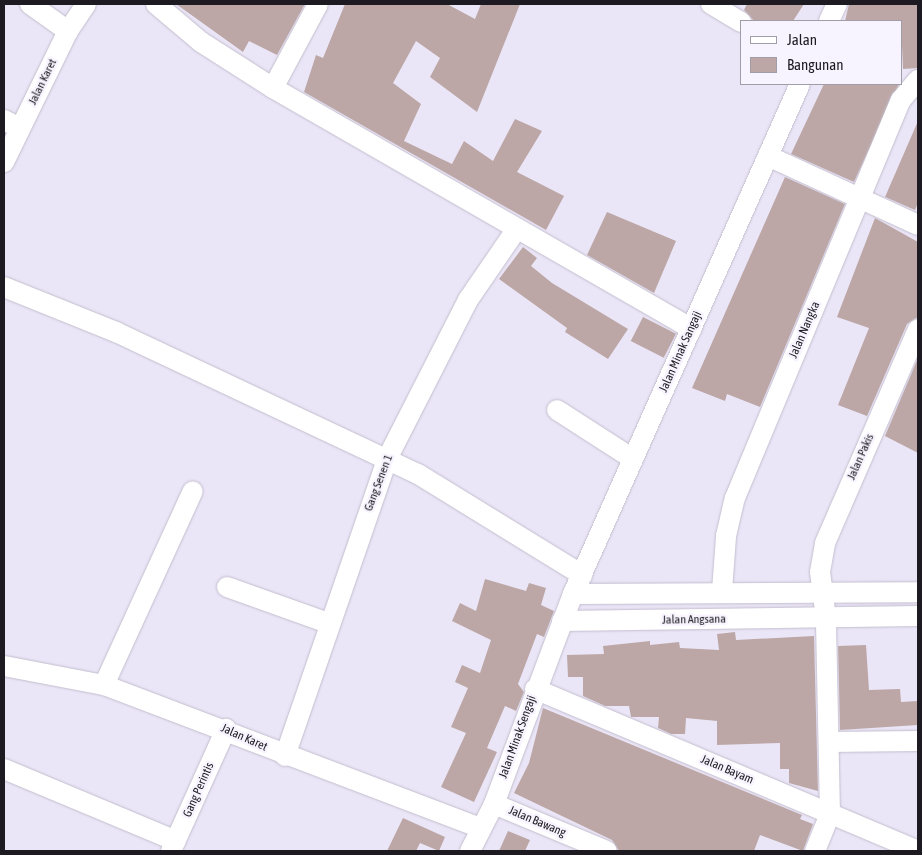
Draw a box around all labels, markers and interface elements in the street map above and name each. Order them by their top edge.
legend [740,20,902,85]
text: Jalan [787,31,817,48]
text: Bangunan [787,56,844,73]
street label: Jalan Karet [26,57,60,107]
street label: Jalan Nangka [787,300,823,360]
street label: Jalan Minak Sangaji [657,309,705,395]
street label: Jalan Pakis [845,432,877,482]
street label: Gang Senen 1 [362,453,396,513]
street label: Jalan Angsana [662,612,726,628]
street label: Jalan Minak Sengaji [496,694,540,780]
street label: Jalan Karet [219,721,269,755]
street label: Jalan Bayam [698,752,756,788]
street label: Gang Perintis [181,760,217,820]
street label: Jalan Bawang [506,804,568,840]

